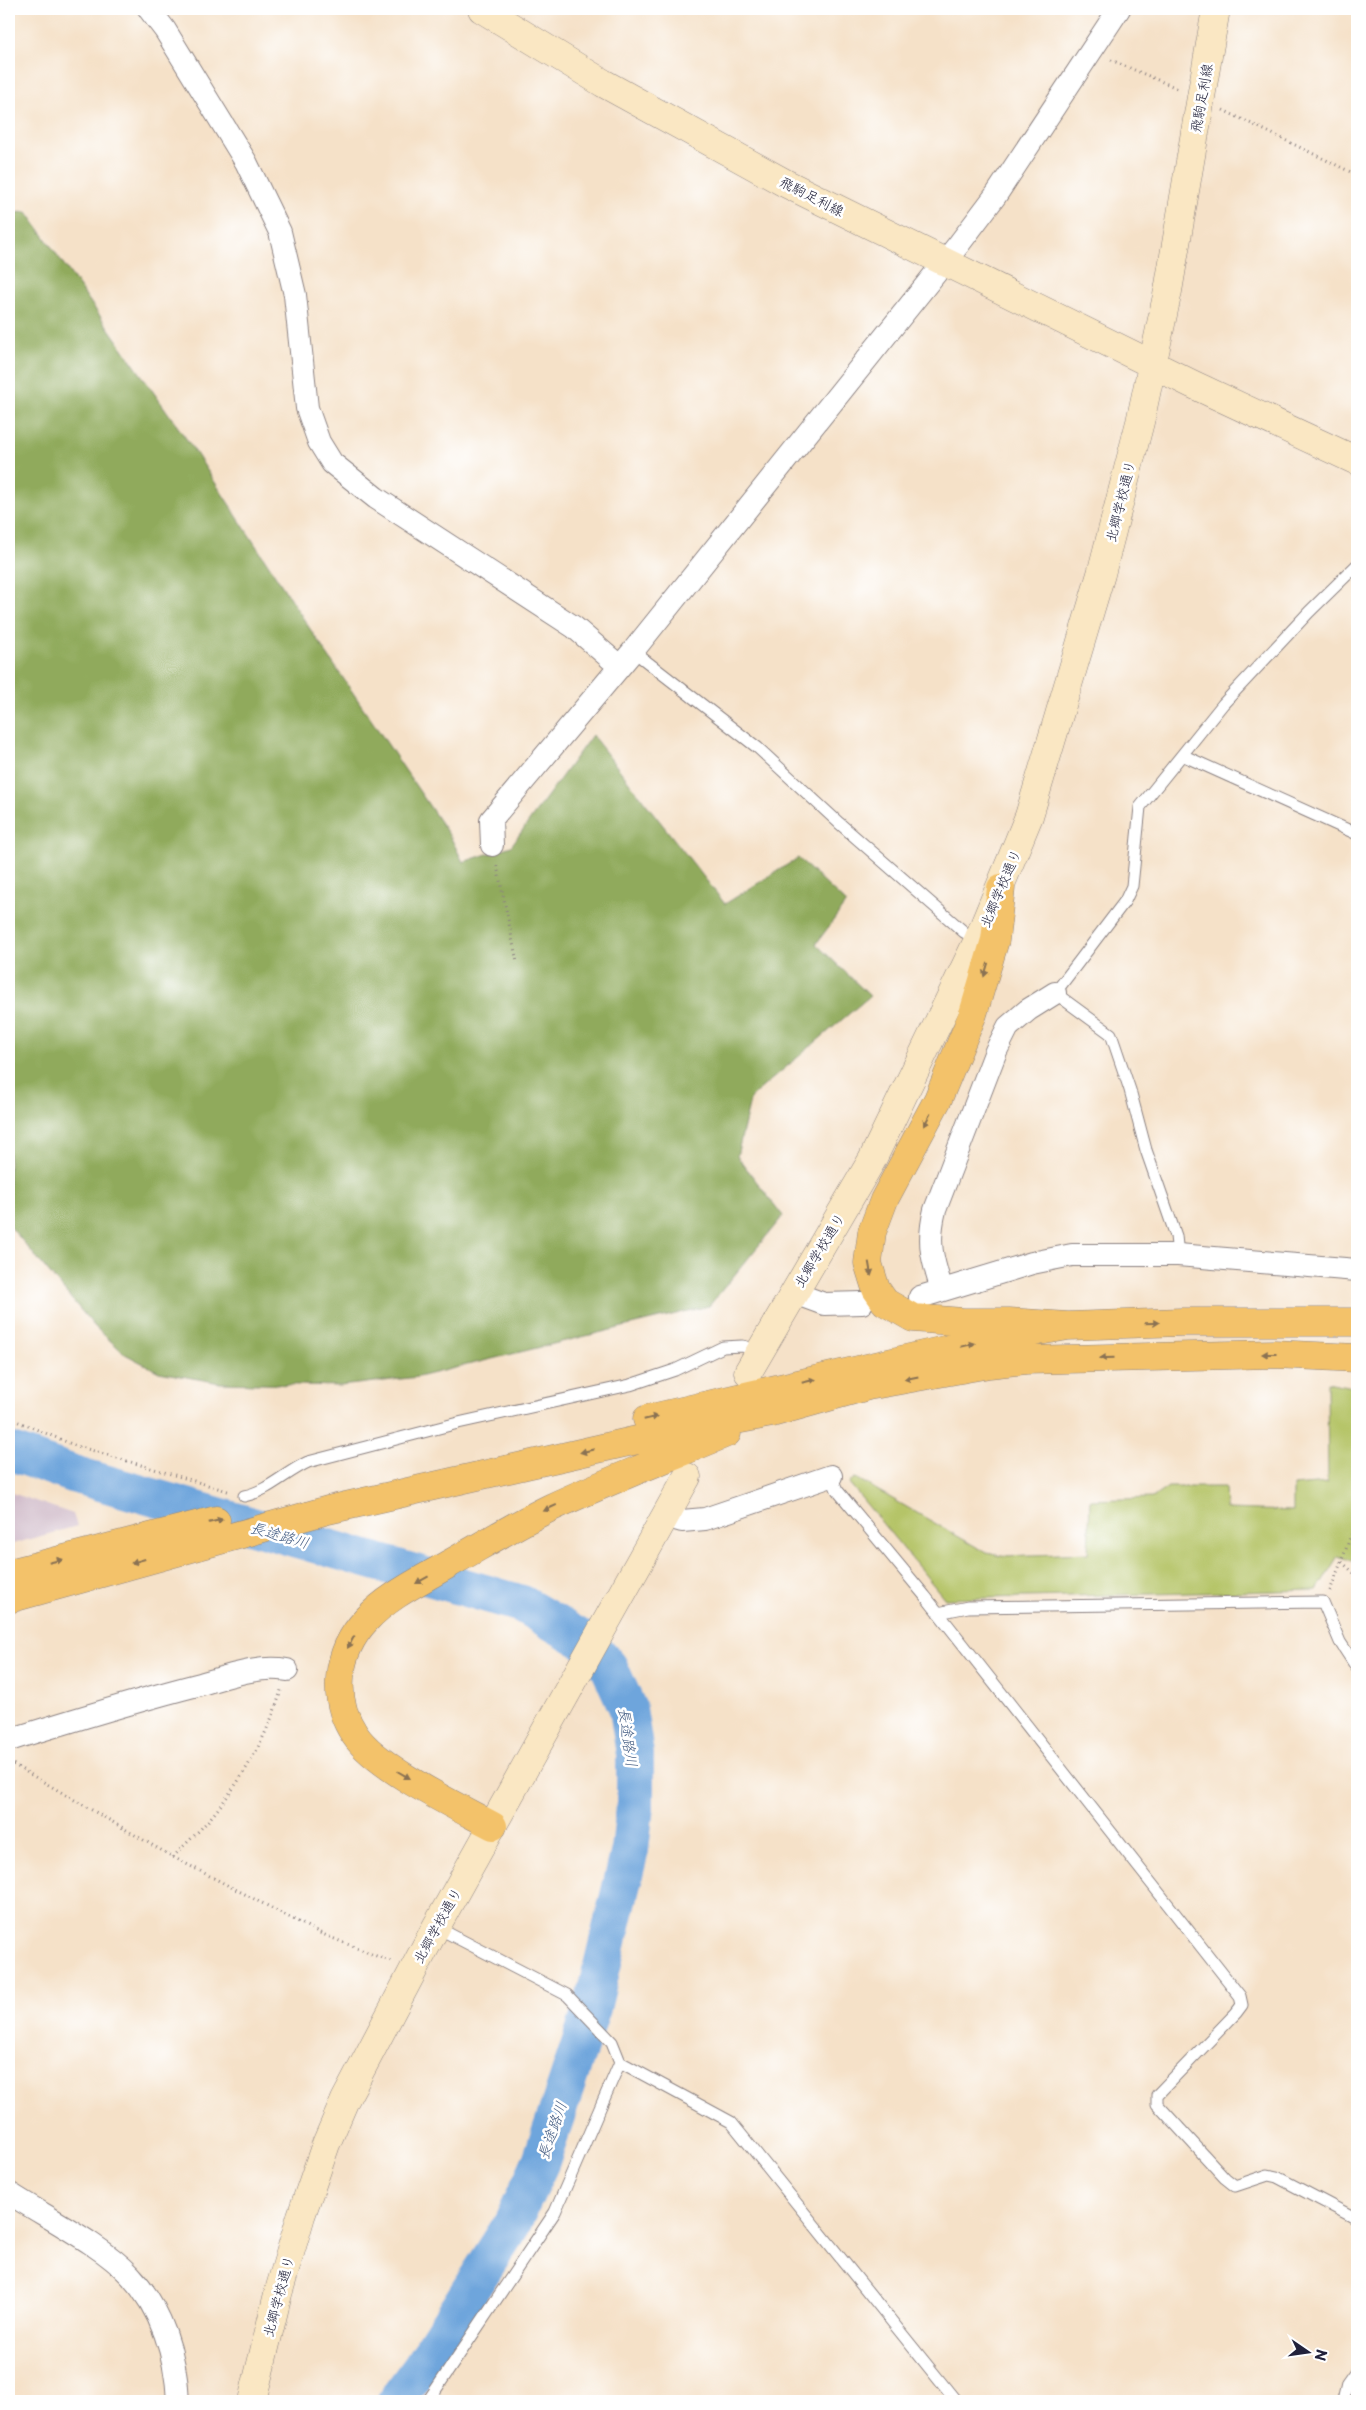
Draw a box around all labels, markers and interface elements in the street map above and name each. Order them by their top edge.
street label: 飛駒足利線 [1185,62,1217,134]
street label: 飛駒足利線 [776,171,848,221]
street label: 北郷学校通り [1100,458,1140,544]
street label: 北郷学校通り [974,845,1026,931]
one-way arrow [982,962,990,977]
one-way arrow [923,1113,931,1128]
street label: 北郷学校通り [788,1209,850,1291]
one-way arrow [867,1262,875,1278]
one-way arrow [1144,1319,1160,1327]
one-way arrow [960,1340,976,1348]
one-way arrow [1261,1350,1277,1358]
one-way arrow [1099,1354,1115,1362]
one-way arrow [902,1375,918,1383]
one-way arrow [802,1377,817,1385]
one-way arrow [643,1414,658,1422]
one-way arrow [580,1447,595,1455]
one-way arrow [543,1504,558,1513]
water label: 長途路川 [248,1515,312,1553]
one-way arrow [208,1516,223,1524]
one-way arrow [48,1557,63,1565]
one-way arrow [130,1558,145,1566]
one-way arrow [415,1575,429,1584]
one-way arrow [347,1634,355,1649]
water label: 長途路川 [613,1706,645,1768]
one-way arrow [396,1771,411,1779]
street label: 北郷学校通り [407,1883,467,1967]
water label: 長途路川 [530,2098,572,2162]
street label: 北郷学校通り [257,2253,299,2339]
north arrow [1284,2328,1334,2378]
text: N [1310,2347,1333,2363]

